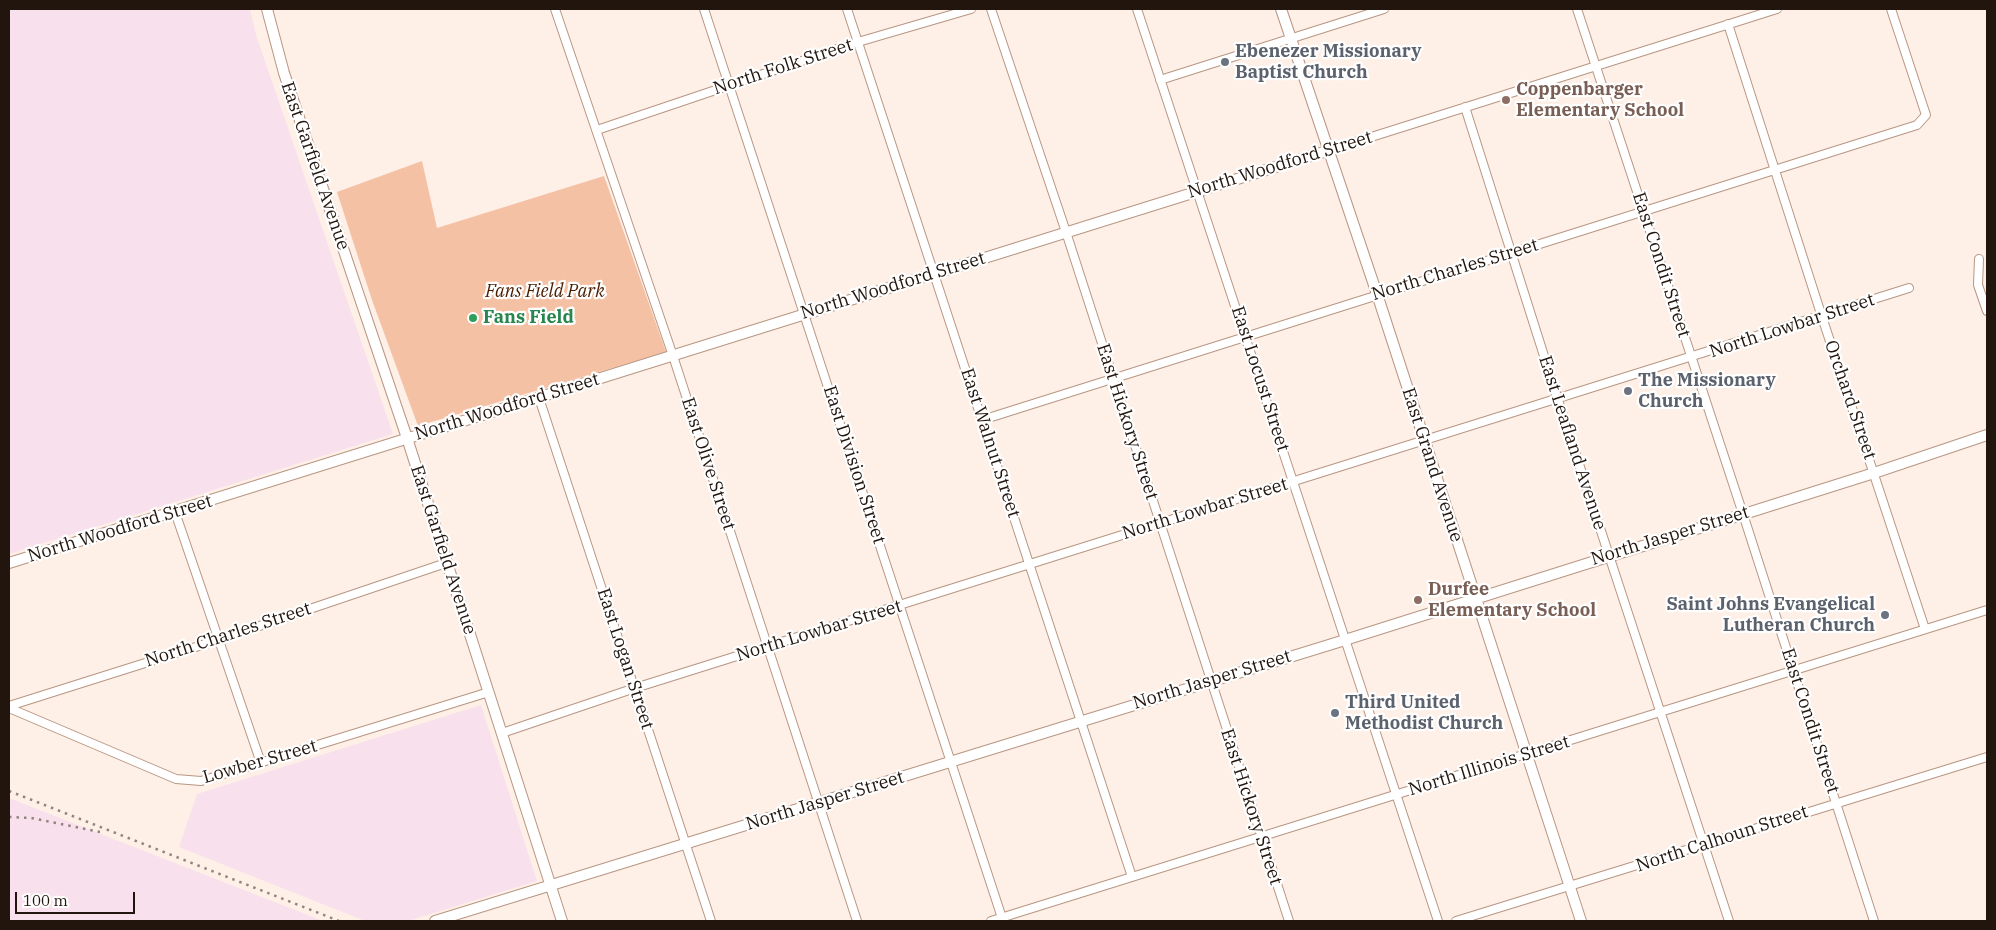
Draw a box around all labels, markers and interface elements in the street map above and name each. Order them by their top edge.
street label: North Folk Street [711,34,855,100]
place label: Ebenezer Missionary Baptist Church [1235,41,1421,84]
marker: Ebenezer Missionary Baptist Church [1219,56,1231,68]
street label: East Garfield Avenue [276,79,354,253]
place label: Coppenbarger Elementary School [1516,79,1684,122]
marker: Coppenbarger Elementary School [1500,94,1512,106]
street label: North Woodford Street [1185,127,1375,203]
street label: East Condit Street [1627,190,1695,340]
street label: North Charles Street [1369,234,1541,306]
street label: North Woodford Street [798,248,988,324]
park label: Fans Field Park [485,281,605,303]
street label: North Lowbar Street [1707,289,1877,363]
street label: East Locust Street [1226,303,1294,455]
place label: Fans Field [483,307,574,329]
marker: Fans Field [467,312,479,324]
street label: Orchard Street [1819,337,1881,463]
street label: East Hickory Street [1092,341,1162,503]
street label: East Leafland Avenue [1534,353,1610,533]
street label: East Walnut Street [956,366,1024,520]
street label: North Woodford Street [412,369,602,445]
place label: The Missionary Church [1638,370,1776,412]
street label: East Division Street [818,383,890,547]
street label: East Grand Avenue [1397,385,1467,545]
marker: The Missionary Church [1622,385,1634,397]
street label: East Olive Street [676,395,740,533]
street label: East Garfield Avenue [405,463,481,637]
street label: North Lowbar Street [1120,474,1290,544]
street label: North Woodford Street [25,491,215,567]
street label: North Jasper Street [1588,502,1752,570]
place label: Durfee Elementary School [1428,579,1596,622]
street label: East Logan Street [592,586,658,732]
marker: Durfee Elementary School [1412,594,1424,606]
place label: Saint Johns Evangelical Lutheran Church [1666,594,1875,636]
street label: North Lowbar Street [734,596,904,666]
street label: North Charles Street [142,598,314,672]
marker: Saint Johns Evangelical Lutheran Church [1879,609,1891,621]
street label: North Jasper Street [1130,646,1294,714]
street label: East Condit Street [1776,646,1844,796]
place label: Third United Methodist Church [1345,692,1503,734]
marker: Third United Methodist Church [1329,707,1341,719]
street label: East Hickory Street [1216,726,1286,888]
street label: North Illinois Street [1406,731,1572,801]
street label: Lowber Street [200,735,320,789]
street label: North Jasper Street [743,767,907,835]
street label: North Calhoun Street [1633,801,1811,877]
scale bar [18,882,138,914]
text: 100 m [23,891,68,910]

